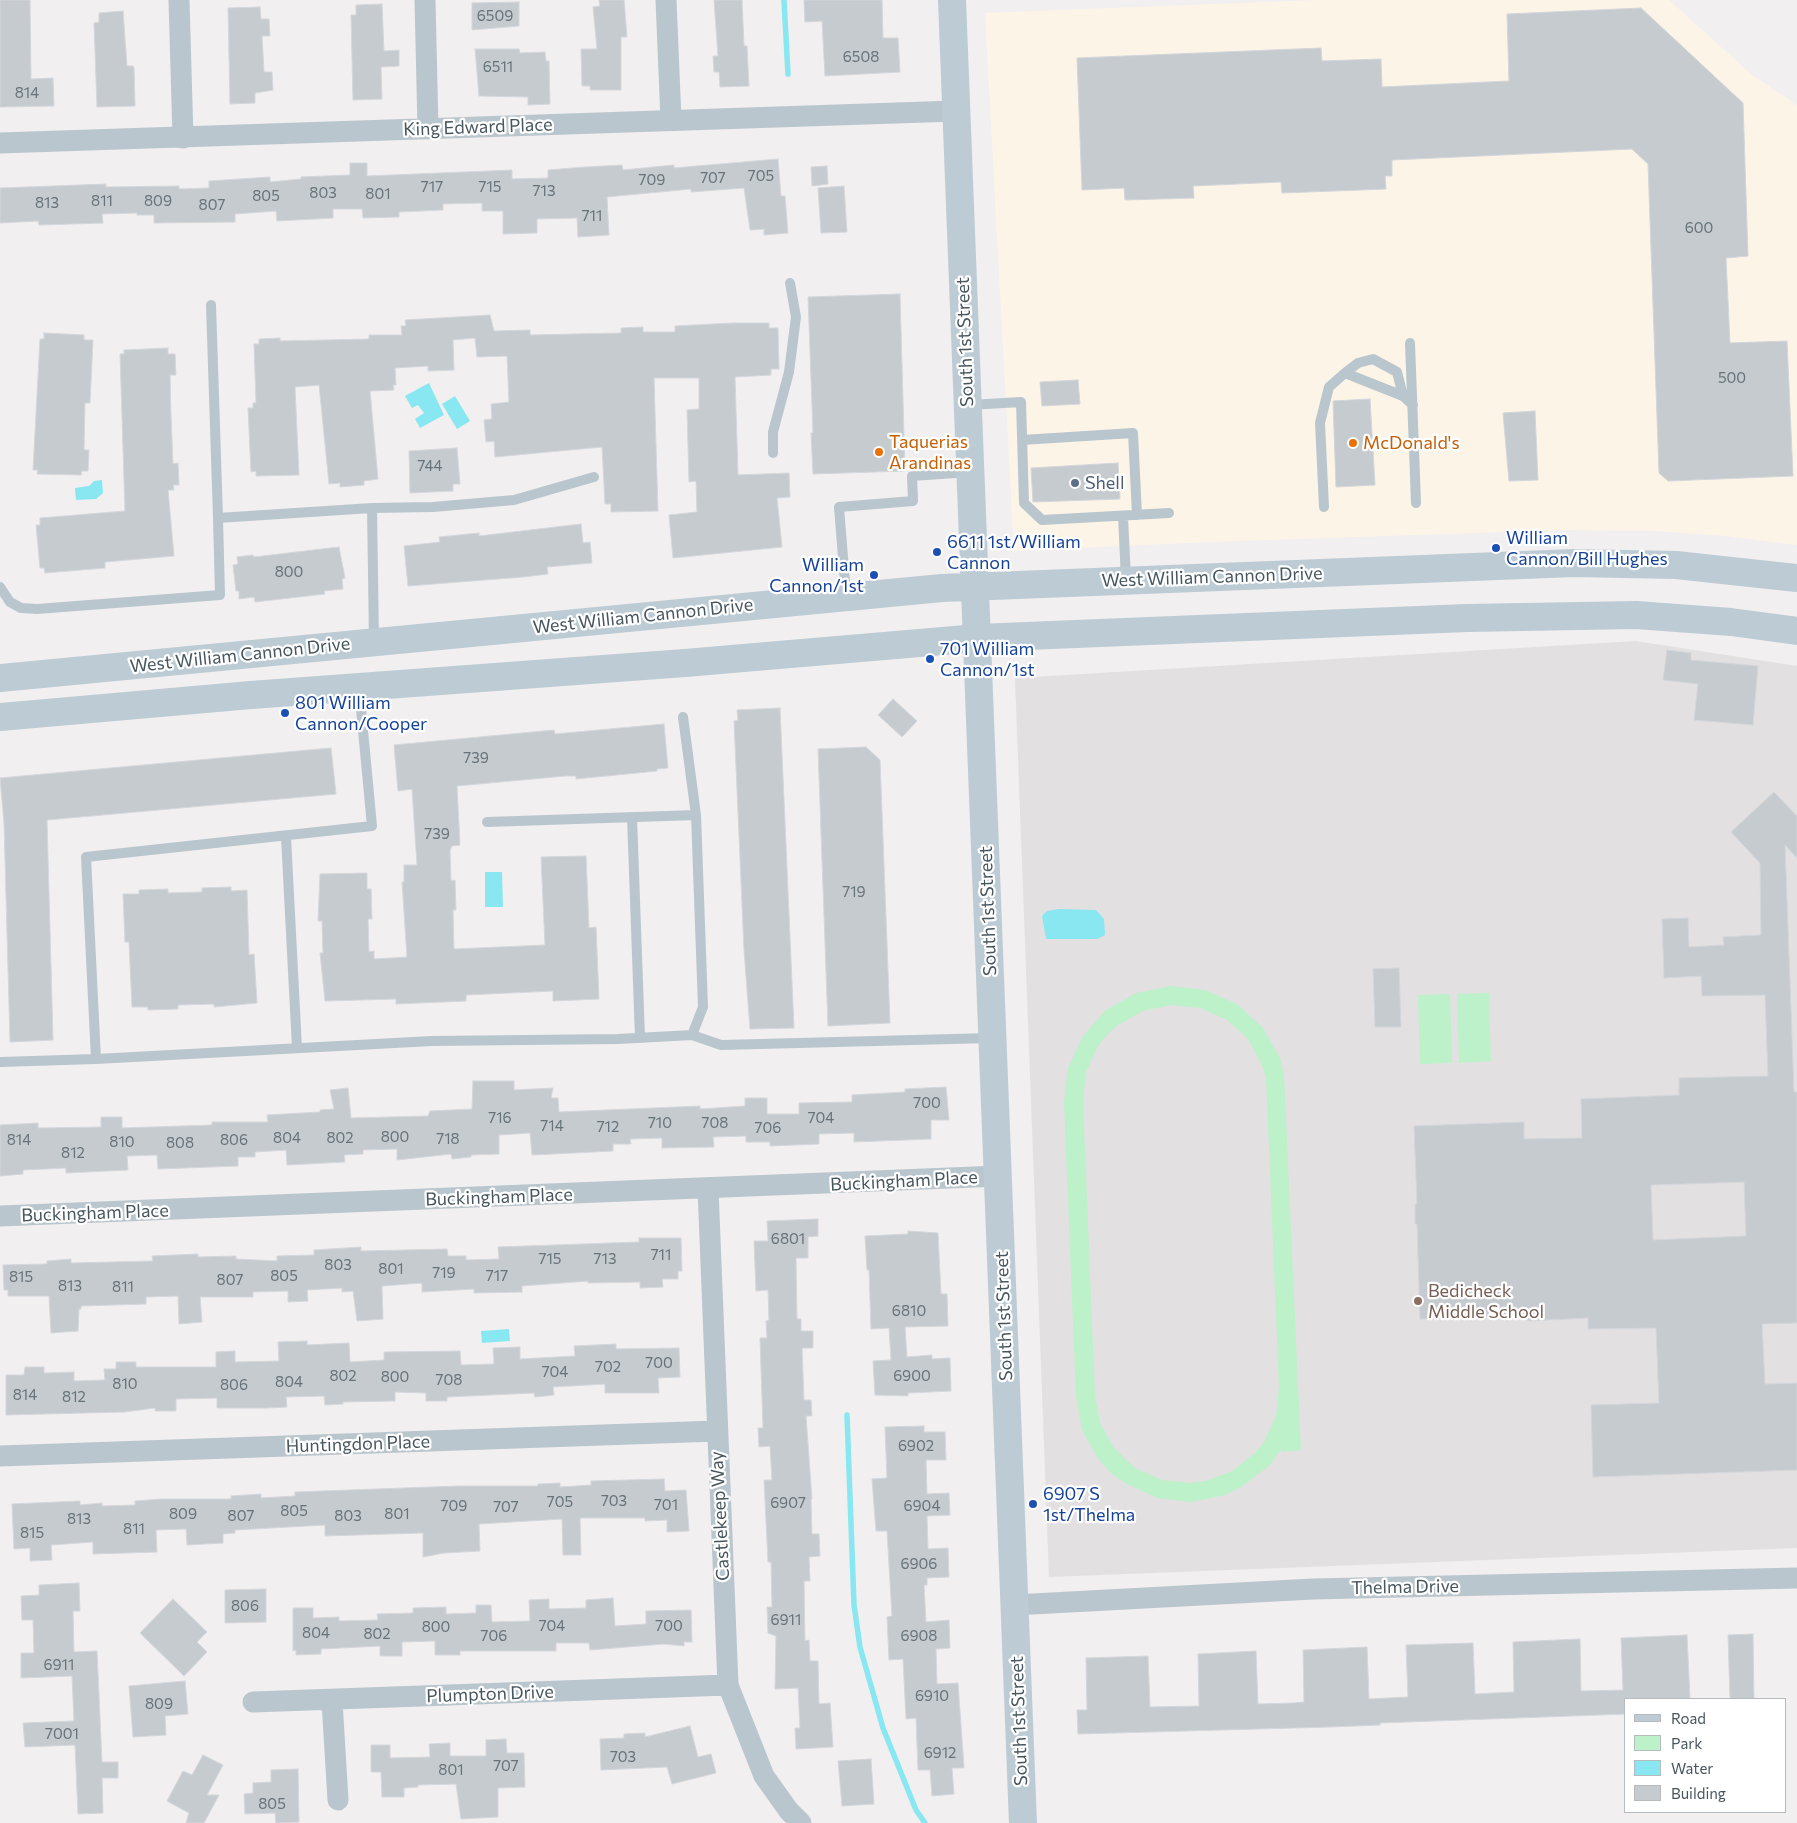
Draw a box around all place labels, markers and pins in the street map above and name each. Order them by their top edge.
place label: Taquerias Arandinas [889,431,971,474]
place label: McDonald's [1363,432,1460,454]
marker: McDonald's [1347,437,1359,449]
marker: Taquerias Arandinas [873,446,885,458]
place label: Shell [1085,472,1125,494]
marker: Shell [1069,477,1081,489]
place label: William Cannon/Bill Hughes [1506,527,1668,570]
place label: 6611 1st/William Cannon [947,531,1081,574]
marker: William Cannon/Bill Hughes [1490,542,1502,554]
marker: 6611 1st/William Cannon [931,546,943,558]
place label: William Cannon/1st [769,554,864,596]
marker: William Cannon/1st [868,569,880,581]
place label: 701 William Cannon/1st [940,638,1035,681]
marker: 701 William Cannon/1st [924,653,936,665]
place label: 801 William Cannon/Cooper [295,692,427,734]
marker: 801 William Cannon/Cooper [279,707,291,719]
place label: Bedicheck Middle School [1428,1280,1544,1322]
marker: Bedicheck Middle School [1412,1295,1424,1307]
place label: 6907 S 1st/Thelma [1043,1483,1135,1526]
marker: 6907 S 1st/Thelma [1027,1498,1039,1510]

